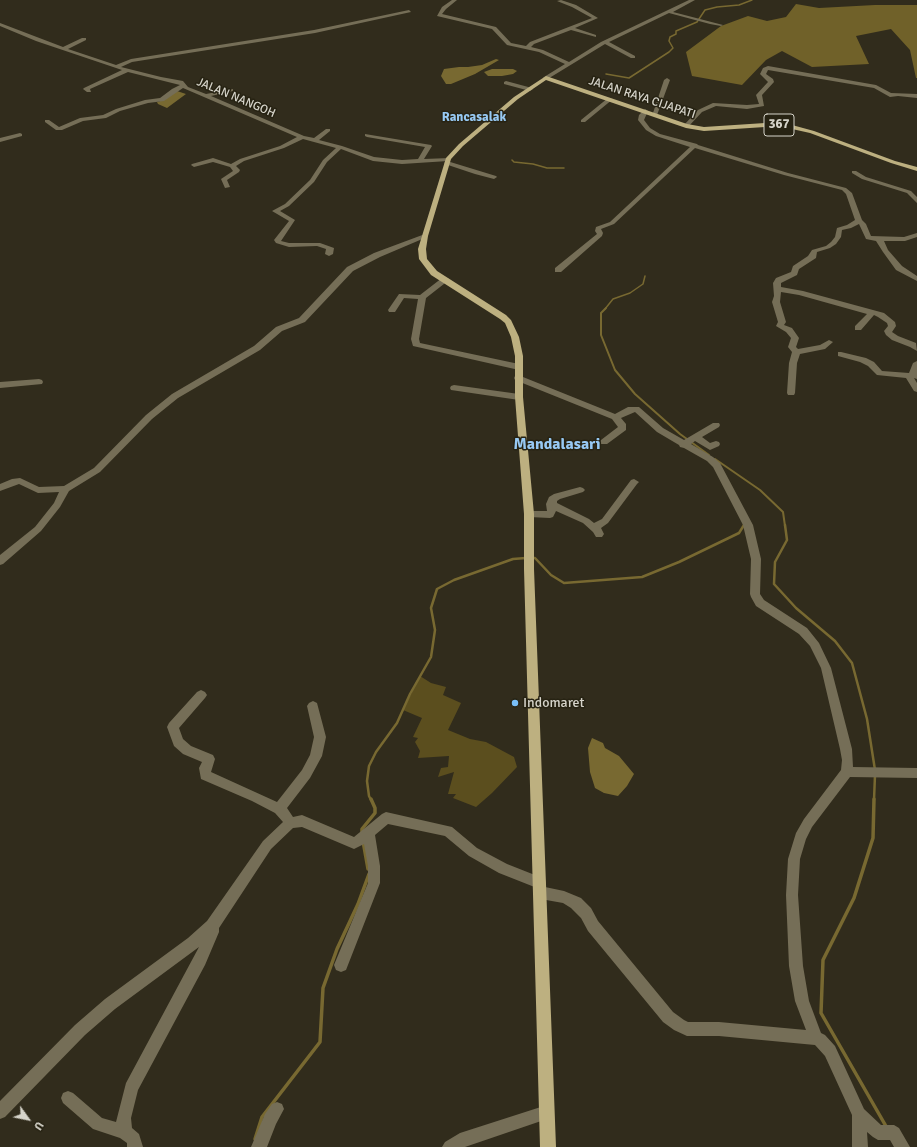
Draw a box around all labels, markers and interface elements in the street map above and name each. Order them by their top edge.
street label: JALAN RAYA CIJAPATI [587,74,697,122]
street label: JALAN NANGOH [194,75,278,121]
district label: Rancasalak [442,110,506,126]
road number: 367 [764,114,794,136]
district label: Mandalasari [513,435,601,455]
place label: Indomaret [523,695,584,711]
marker: Indomaret [510,698,520,708]
north arrow [8,1099,48,1139]
text: U [31,1119,46,1132]

